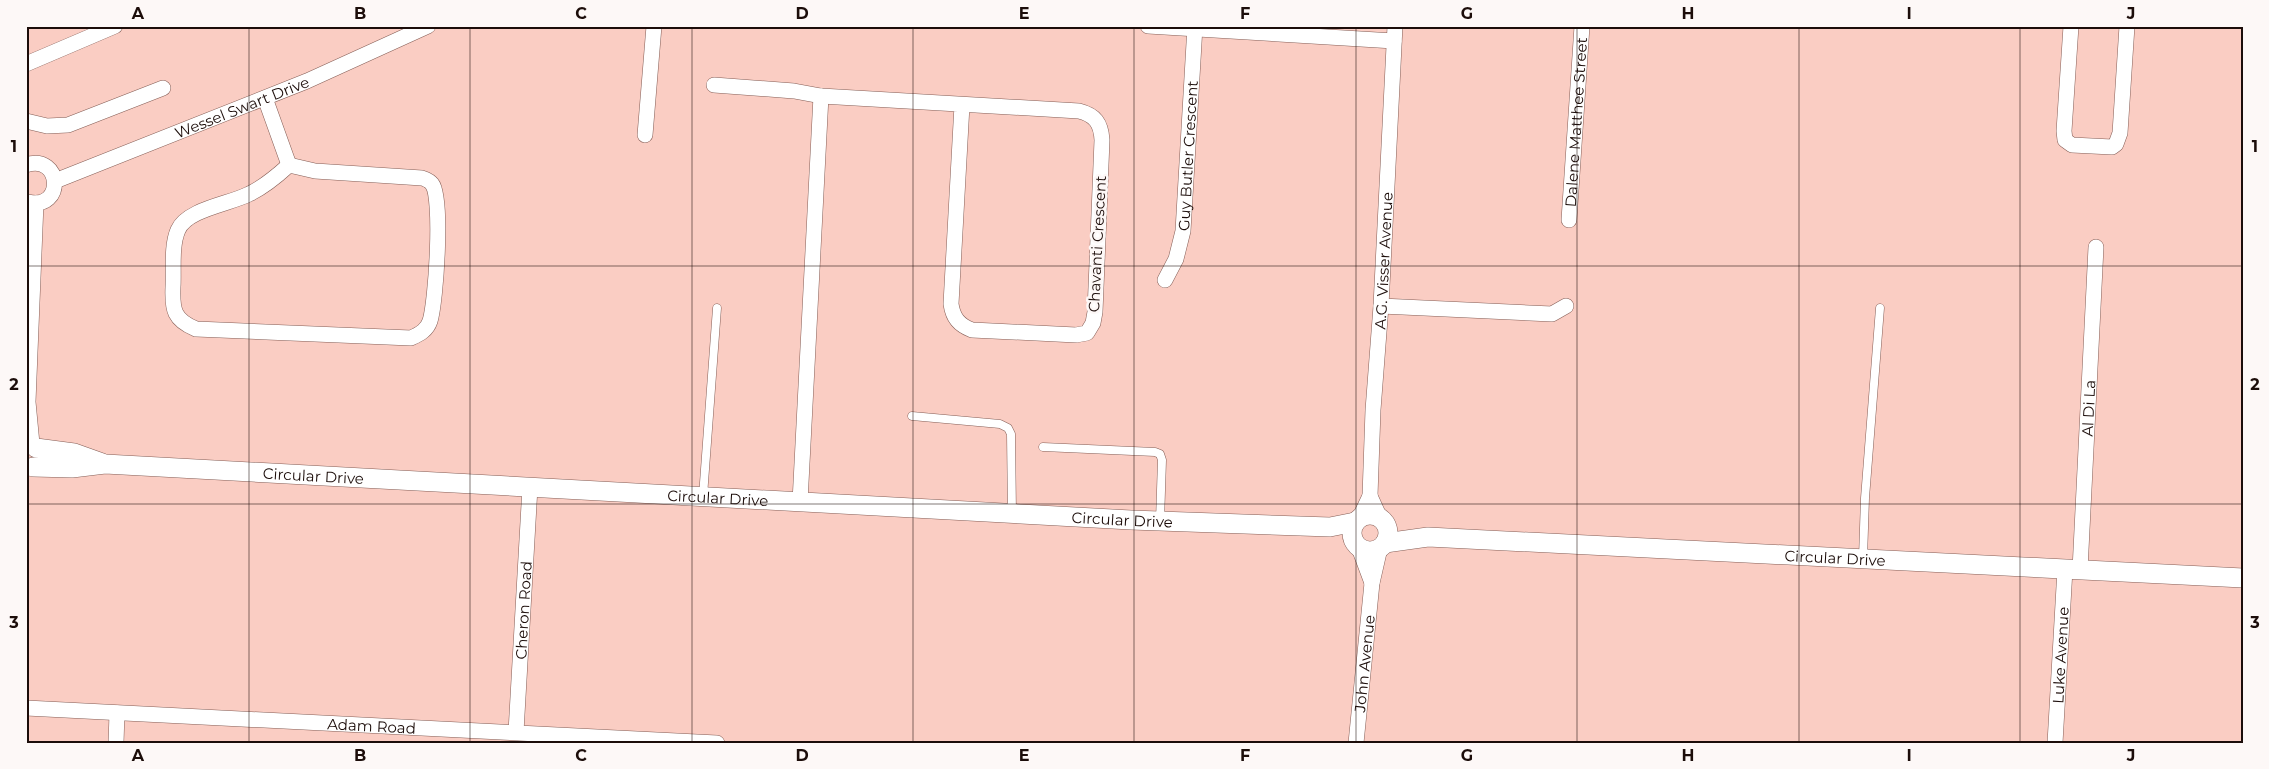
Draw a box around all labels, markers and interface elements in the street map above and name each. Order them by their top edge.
text: A [131,4,145,23]
text: B [354,4,366,23]
text: C [575,4,587,23]
text: D [795,4,809,23]
text: E [1019,4,1029,23]
text: F [1240,4,1250,23]
text: G [1461,4,1473,23]
text: H [1682,4,1694,23]
text: I [1906,4,1912,23]
text: J [2126,4,2135,23]
street label: Dalene Matthee Street [1560,37,1591,208]
street label: Wessel Swart Drive [172,72,312,142]
street label: Guy Butler Crescent [1174,80,1201,231]
text: 1 [11,137,17,156]
text: 1 [2252,137,2258,156]
street label: Chavanti Crescent [1084,175,1110,313]
street label: A.G. Visser Avenue [1370,191,1396,330]
text: 2 [9,375,19,394]
text: 2 [2250,375,2260,394]
street label: Al Di La [2077,379,2099,437]
street label: Circular Drive [262,463,364,488]
street label: Circular Drive [667,485,769,510]
street label: Circular Drive [1071,507,1173,531]
street label: Circular Drive [1784,545,1886,570]
street label: Cheron Road [511,561,535,660]
street label: Luke Avenue [2048,606,2072,704]
text: 3 [8,613,19,632]
text: 3 [2249,613,2260,632]
street label: John Avenue [1350,614,1378,714]
street label: Adam Road [327,714,416,737]
text: A [131,746,145,765]
text: B [354,746,366,765]
text: C [575,746,587,765]
text: D [795,746,809,765]
text: E [1019,746,1029,765]
text: F [1240,746,1250,765]
text: G [1461,746,1473,765]
text: H [1682,746,1694,765]
text: I [1906,746,1912,765]
text: J [2126,746,2135,765]

